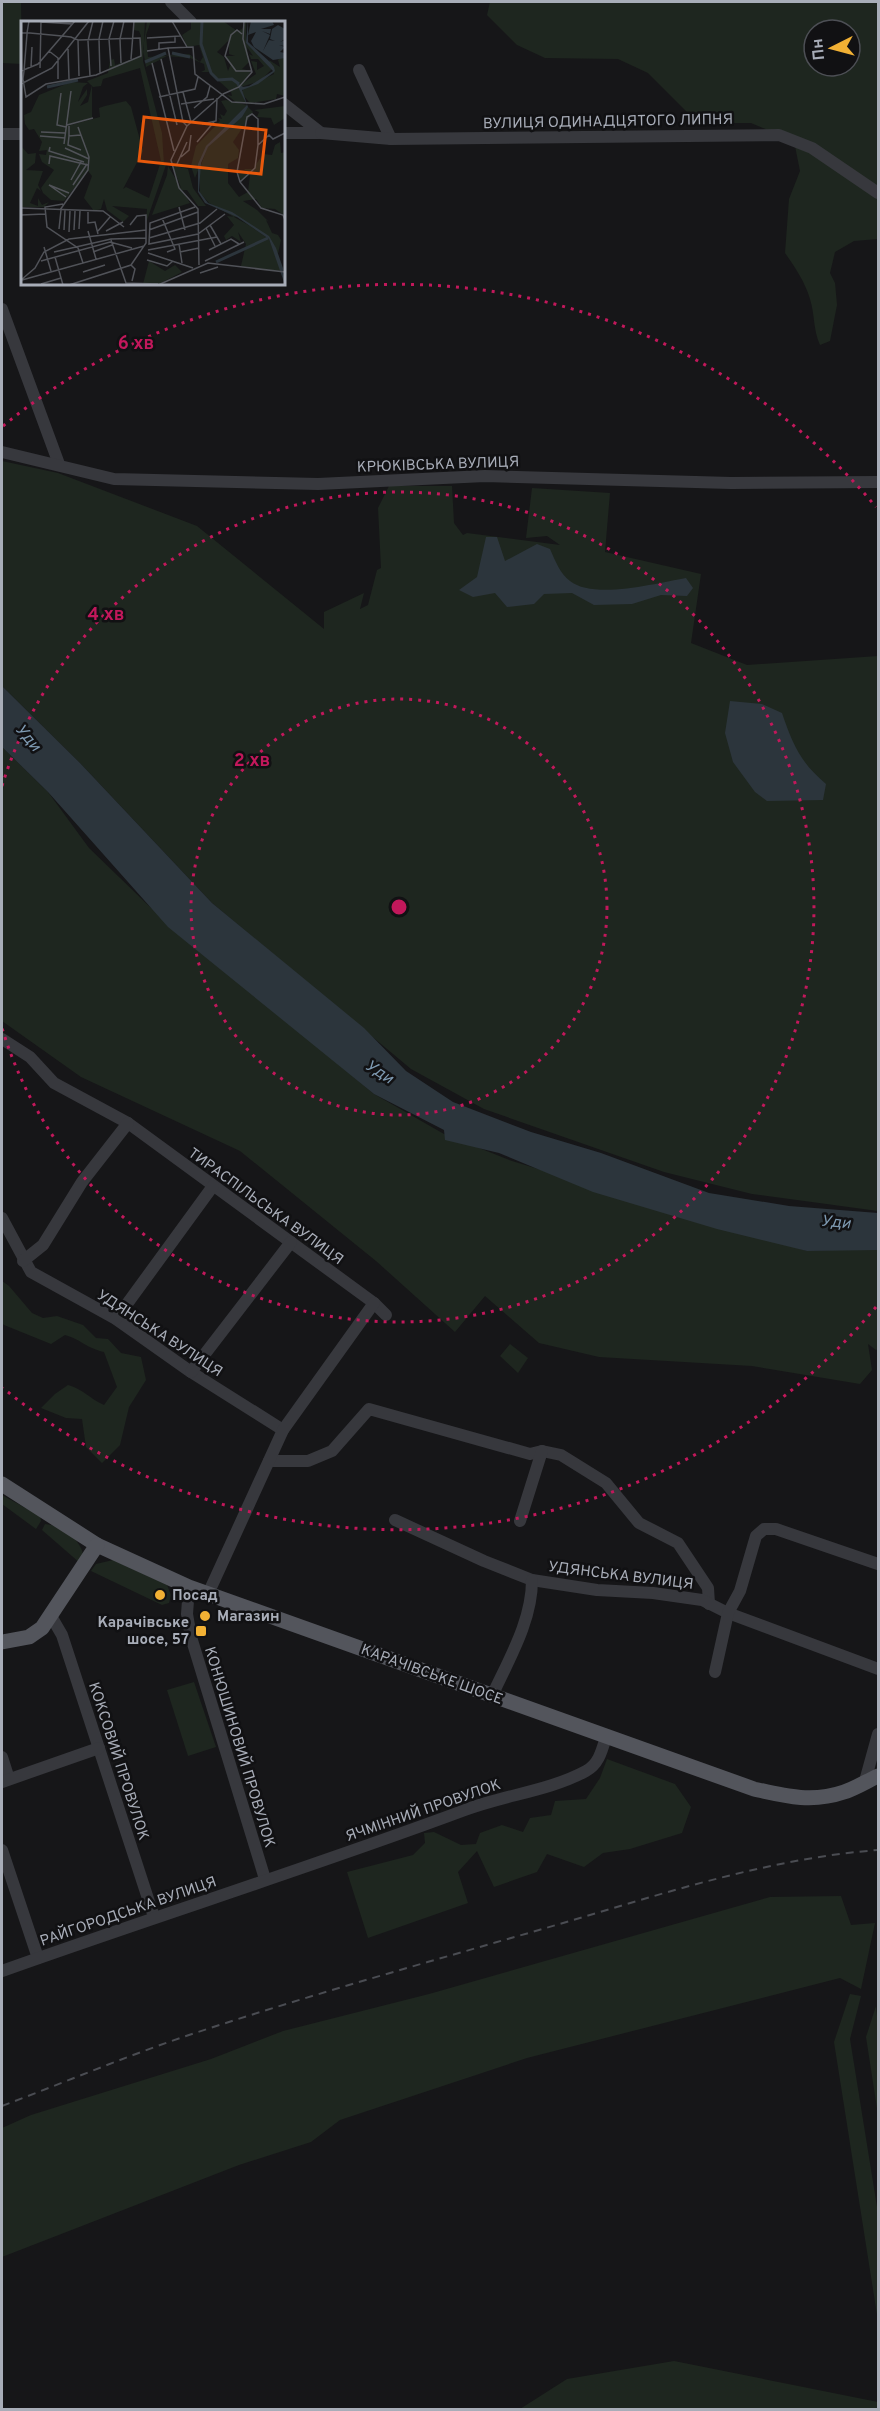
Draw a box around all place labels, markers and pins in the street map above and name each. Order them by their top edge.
centre of rings [389,897,409,917]
place label: Посад [172,1587,218,1606]
marker: Посад [153,1588,167,1602]
place label: Магазин [217,1608,280,1627]
marker: Магазин [198,1609,212,1623]
place label: Карачівське шосе, 57 [97,1614,189,1650]
marker: Карачівське шосе, 57 [194,1624,208,1638]

